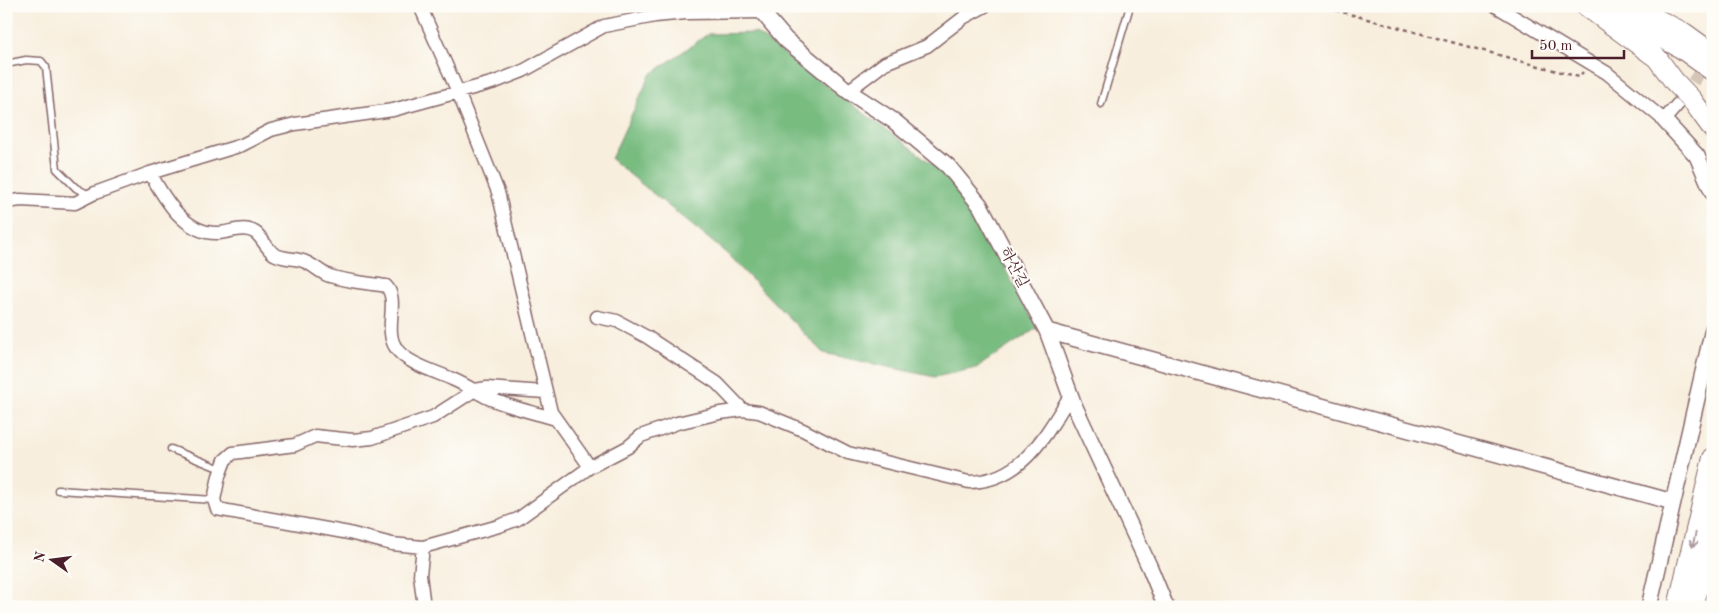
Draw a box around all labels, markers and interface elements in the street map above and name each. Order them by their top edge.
scale bar [1532,28,1624,60]
text: 50 m [1539,39,1573,54]
street label: 하산길 [996,244,1032,291]
one-way arrow [1689,531,1698,547]
north arrow [28,536,78,586]
text: N [32,550,49,564]

